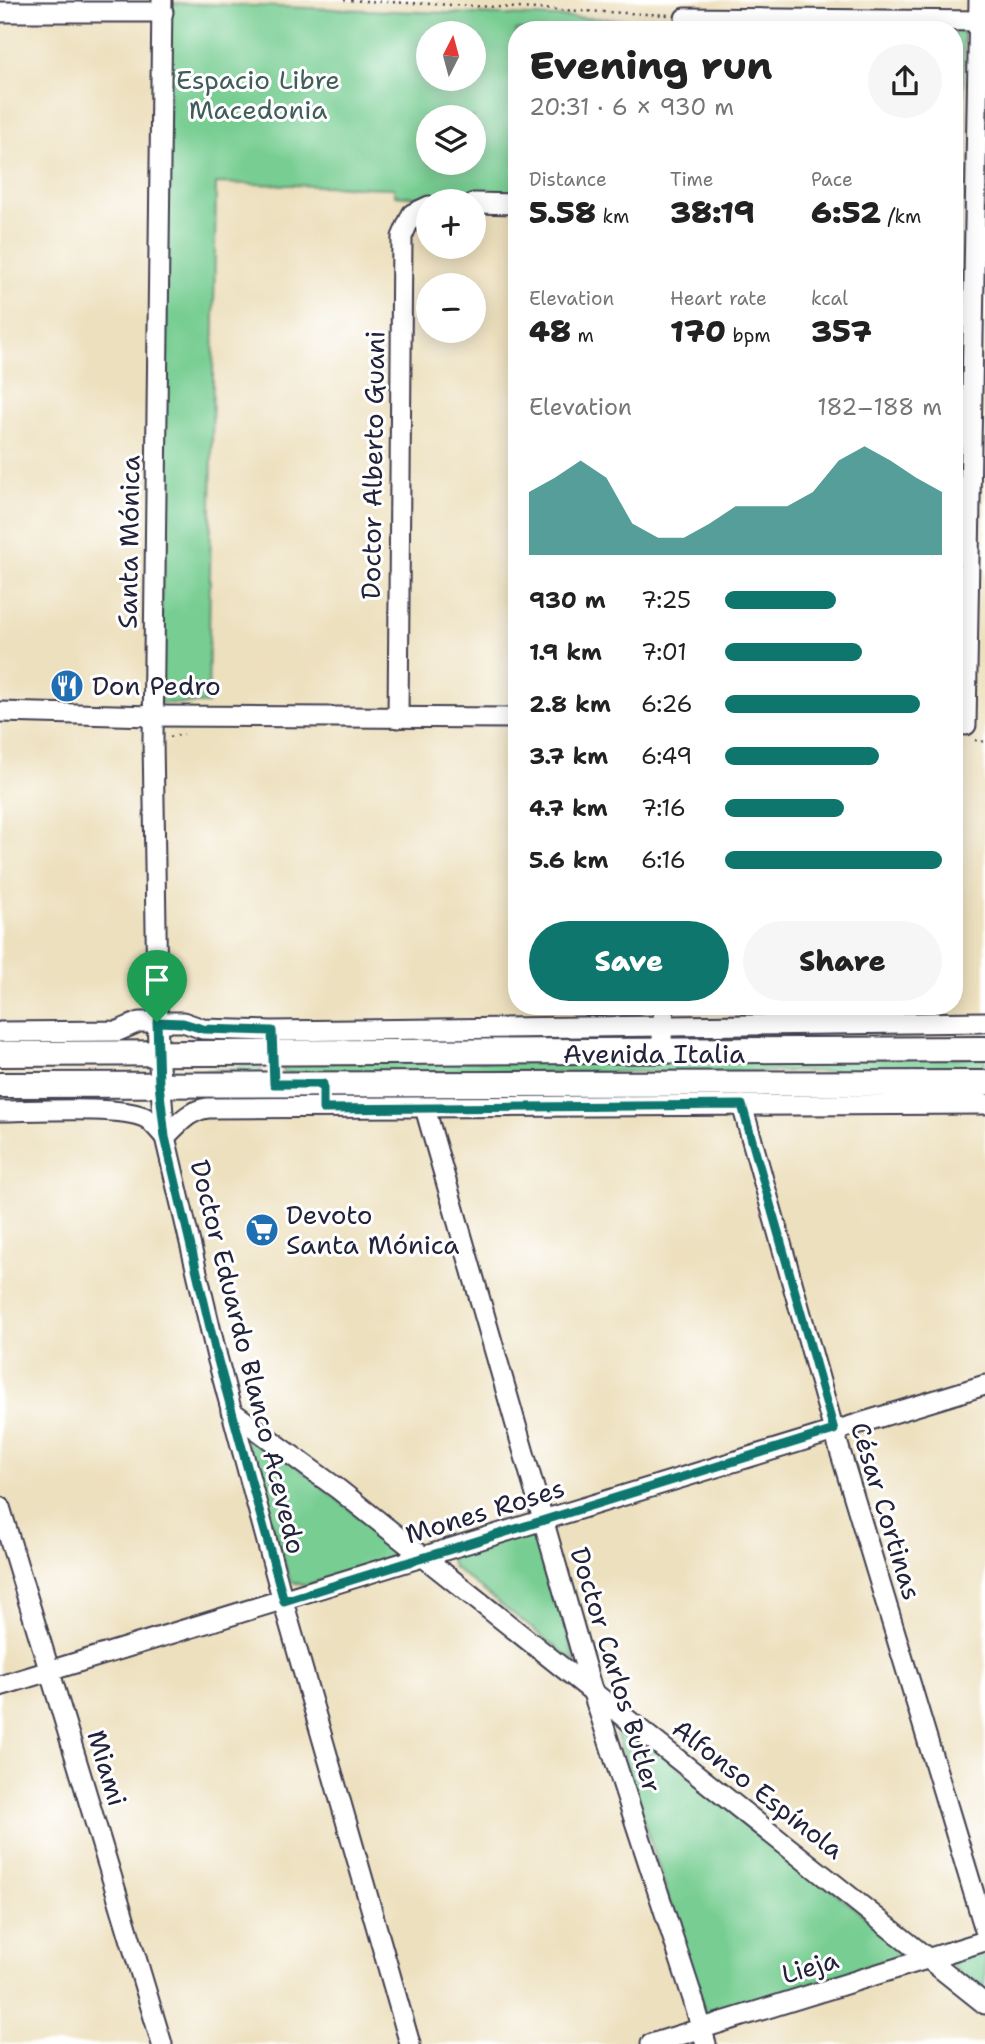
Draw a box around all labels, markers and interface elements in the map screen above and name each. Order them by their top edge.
north arrow [416,21,486,91]
map controls [416,21,486,343]
text: Evening run [529,40,772,91]
button: share [868,44,942,118]
park label: Espacio Libre Macedonia [176,62,340,127]
text: 20:31 · 6 × 930 m [529,92,734,122]
button: layers [416,105,486,175]
text: Distance [529,167,607,192]
text: Time [670,167,714,192]
text: Pace [811,167,853,192]
button: + [416,189,486,259]
text: 5.58 [529,192,596,233]
text: 38:19 [670,192,755,233]
text: 6:52 [811,192,881,233]
text: km [596,204,629,229]
text: /km [881,204,921,229]
button: − [416,273,486,343]
text: Elevation [529,286,614,311]
text: Heart rate [670,286,767,311]
text: kcal [811,286,848,311]
text: 48 [529,311,571,352]
text: 170 [670,311,726,352]
text: 357 [811,311,872,352]
text: m [571,323,594,348]
text: bpm [726,323,771,348]
street label: Doctor Alberto Guani [353,330,392,600]
text: Elevation [529,392,632,422]
text: 182–188 m [817,392,942,422]
street label: Santa Mónica [109,455,148,629]
text: 930 m [529,585,606,615]
text: 7:25 [641,585,691,615]
text: 1.9 km [529,637,602,667]
text: 7:01 [641,637,687,667]
restaurant icon: Don Pedro [48,667,86,705]
place label: Don Pedro [92,668,221,703]
text: 2.8 km [529,689,611,719]
text: 6:26 [641,689,693,719]
text: 3.7 km [529,741,608,771]
text: 6:49 [641,741,692,771]
text: 4.7 km [529,793,608,823]
text: 7:16 [641,793,686,823]
text: 5.6 km [529,845,608,875]
text: 6:16 [641,845,686,875]
button: Save [529,921,729,1001]
button: Share [743,921,942,1001]
pin [127,950,187,1022]
icon: arrive [138,961,176,999]
street label: Avenida Italia [563,1036,745,1071]
street label: Doctor Eduardo Blanco Acevedo [183,1156,314,1557]
place label: Devoto Santa Mónica [286,1197,459,1262]
supermarket icon: Devoto Santa Mónica [243,1211,281,1249]
street label: César Cortinas [843,1418,930,1604]
street label: Mones Roses [401,1470,569,1551]
street label: Doctor Carlos Butler [562,1543,671,1797]
street label: Alfonso Espínola [665,1711,851,1867]
street label: Miami [79,1726,136,1810]
street label: Lieja [777,1941,843,1992]

